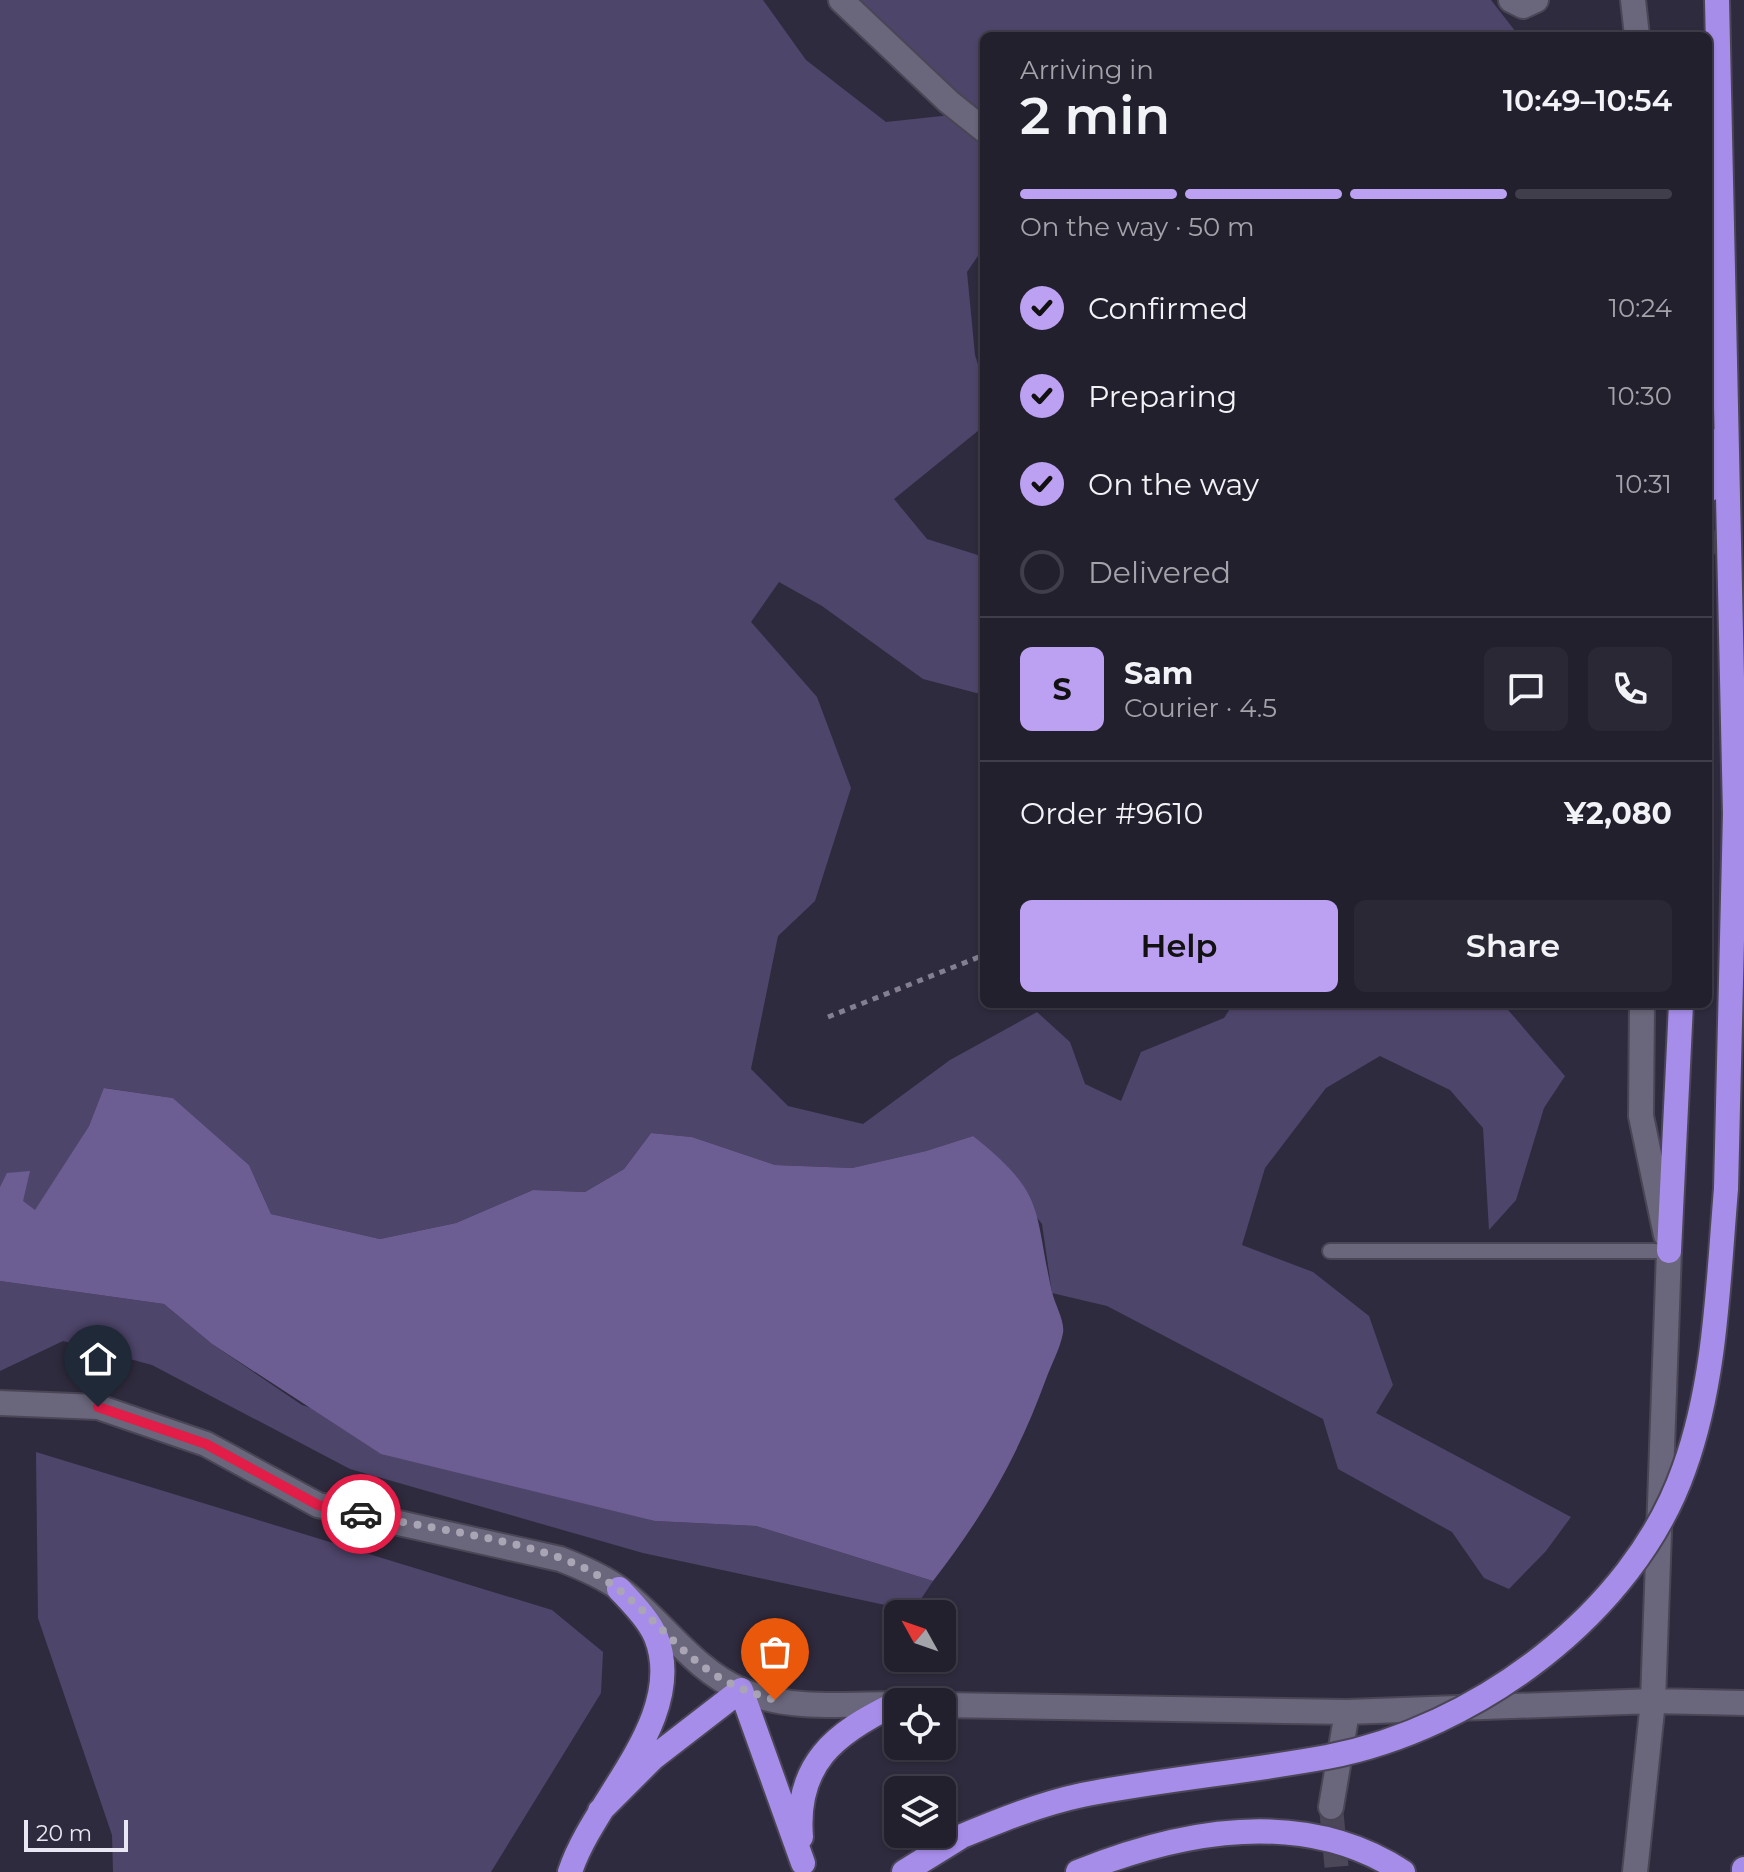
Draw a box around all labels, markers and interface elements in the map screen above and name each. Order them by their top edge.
text: Arriving in [1020,54,1154,86]
text: 10:49–10:54 [1503,82,1672,119]
text: 2 min [1020,84,1170,147]
text: On the way · 50 m [1020,211,1255,243]
icon: check [1020,286,1064,330]
text: Confirmed [1088,290,1248,327]
text: 10:24 [1609,292,1672,324]
icon: check [1020,374,1064,418]
text: Preparing [1088,378,1237,415]
text: 10:30 [1608,380,1672,412]
icon: check [1020,462,1064,506]
text: On the way [1088,466,1259,503]
text: 10:31 [1616,468,1672,500]
text: Delivered [1088,554,1231,591]
button: chat [1484,647,1568,731]
button: phone [1588,647,1672,731]
text: Sam [1124,655,1193,692]
text: S [1052,671,1072,708]
text: Courier · 4.5 [1124,692,1277,724]
text: Order #9610 [1020,795,1203,832]
text: ¥2,080 [1564,795,1672,832]
button: Help [1020,900,1338,992]
button: Share [1354,900,1672,992]
pin [64,1325,132,1407]
icon: home [76,1337,120,1381]
courier [321,1474,401,1554]
icon: car [339,1492,383,1536]
north arrow [884,1600,956,1672]
map controls [884,1600,956,1848]
pin [741,1618,809,1700]
icon: bag [753,1630,797,1674]
button: locate [884,1688,956,1760]
button: layers [884,1776,956,1848]
scale bar [24,1816,128,1852]
text: 20 m [36,1820,92,1847]

